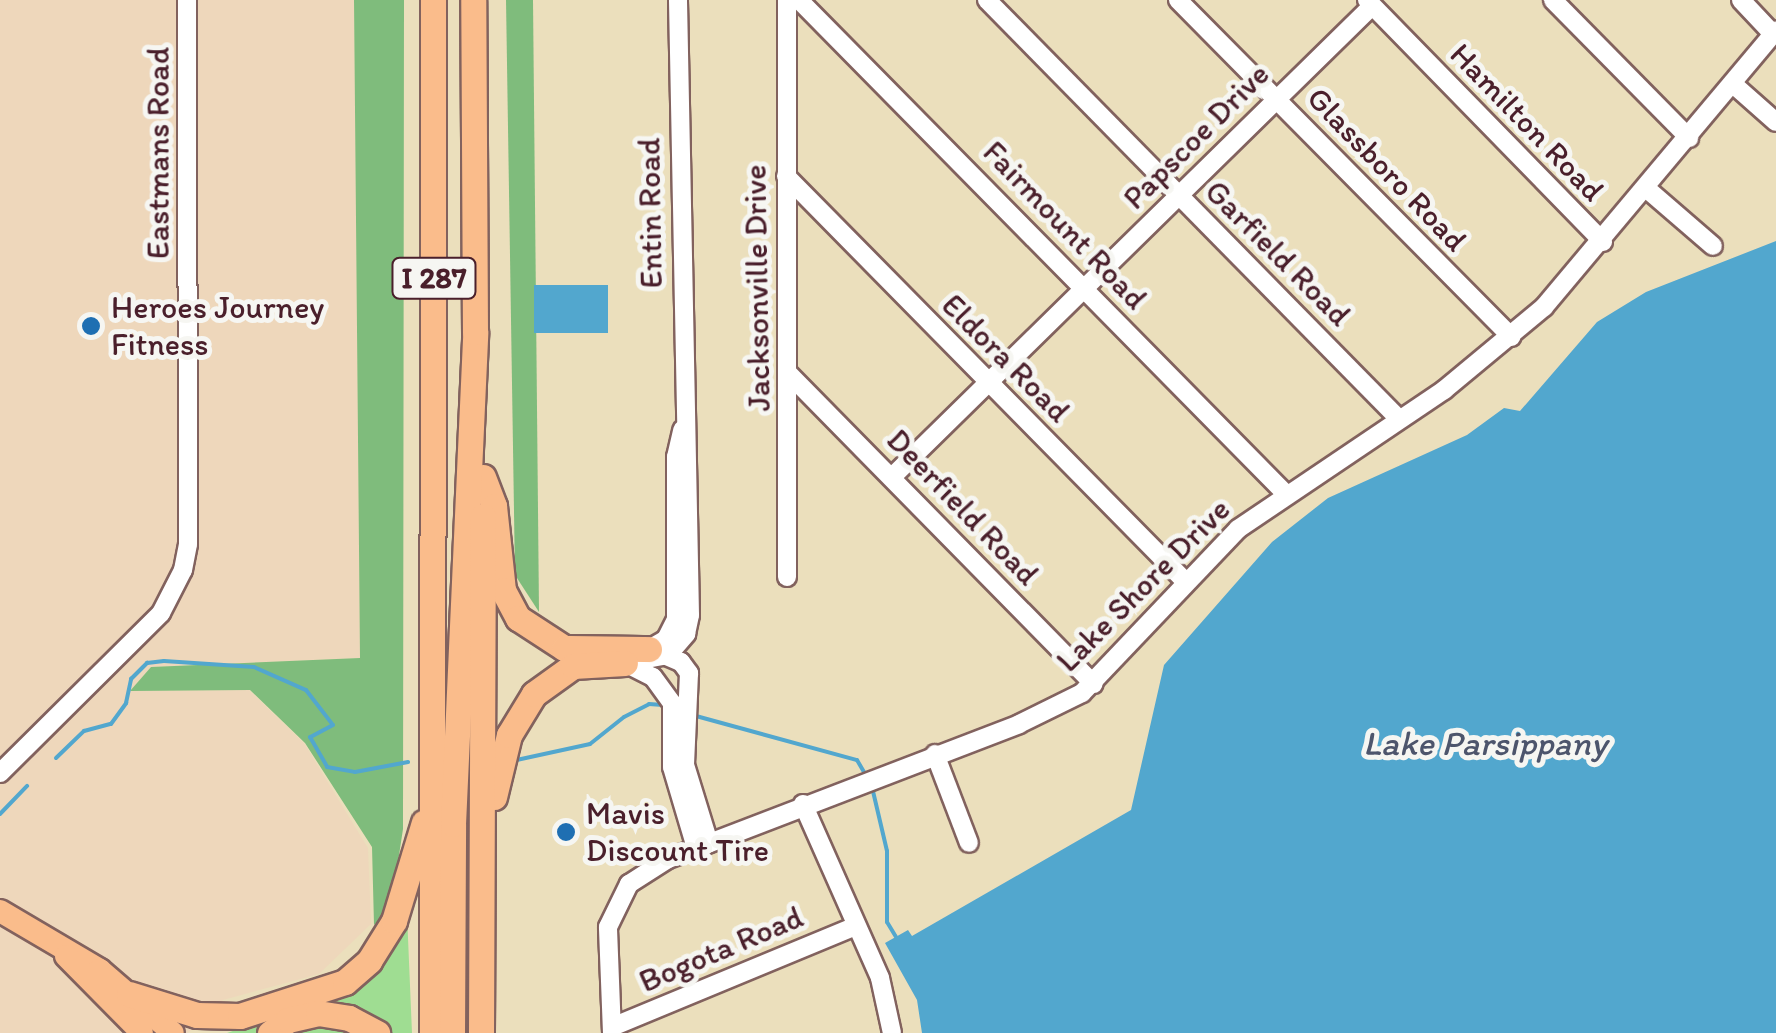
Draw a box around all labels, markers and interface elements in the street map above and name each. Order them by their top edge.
street label: Hamilton Road [1442,35,1612,209]
street label: Eastmans Road [139,47,177,259]
street label: Papscoe Drive [1115,55,1277,217]
street label: Glassboro Road [1299,79,1475,259]
street label: Fairmount Road [975,133,1155,317]
street label: Entin Road [629,138,671,288]
street label: Jacksonville Drive [736,164,778,412]
street label: Garfield Road [1197,172,1359,334]
road number: I 287 [389,253,479,303]
street label: Eldora Road [934,286,1078,430]
place label: Heroes Journey Fitness [111,289,323,364]
marker: Heroes Journey Fitness [80,315,102,337]
street label: Deerfield Road [879,421,1047,593]
street label: Lake Shore Drive [1048,490,1238,680]
water label: Lake Parsippany [1363,722,1607,764]
place label: Mavis Discount Tire [586,795,770,870]
marker: Mavis Discount Tire [555,821,577,843]
street label: Bogota Road [633,897,809,1001]

